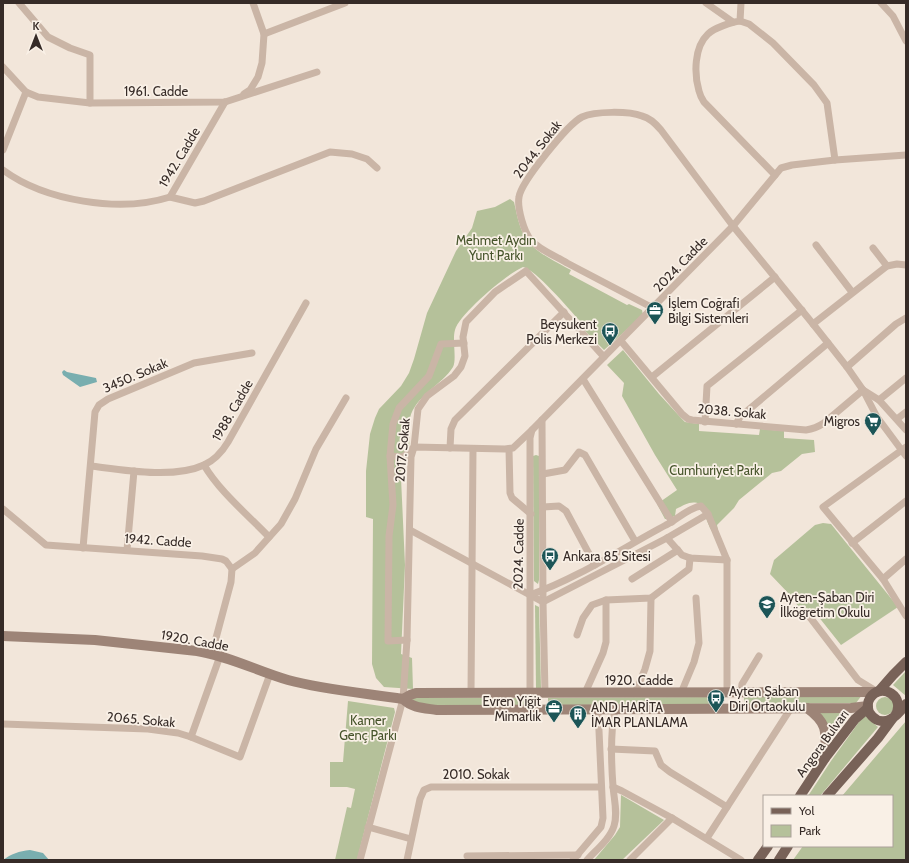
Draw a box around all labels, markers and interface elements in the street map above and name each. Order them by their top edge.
north arrow [16,16,56,56]
text: K [33,19,40,33]
street label: 1961. Cadde [124,83,188,99]
street label: 2044. Sokak [509,117,565,181]
street label: 1942. Cadde [155,124,203,190]
park label: Mehmet Aydın Yunt Parkı [456,232,536,263]
street label: 2024. Cadde [650,233,711,295]
place label: İşlem Coğrafi Bilgi Sistemleri [668,295,748,326]
office icon: İşlem Coğrafi Bilgi Sistemleri [645,300,665,325]
place label: Beysukent Polis Merkezi [526,316,598,347]
bus stop icon: Beysukent Polis Merkezi [600,321,620,346]
street label: 3450. Sokak [100,354,170,396]
street label: 1988. Cadde [208,376,256,444]
street label: 2038. Sokak [697,400,767,422]
supermarket icon: Migros [863,411,883,436]
place label: Migros [824,413,861,429]
street label: 2017. Sokak [391,417,413,483]
park label: Cumhuriyet Parkı [669,462,763,478]
street label: 2024. Cadde [509,518,527,590]
street label: 1942. Cadde [124,530,192,550]
bus stop icon: Ankara 85 Sitesi [540,546,560,571]
place label: Ankara 85 Sitesi [563,548,651,564]
place label: Ayten-Şaban Diri İlköğretim Okulu [780,589,874,620]
school or university icon: Ayten-Şaban Diri İlköğretim Okulu [757,594,777,619]
street label: 1920. Cadde [160,626,230,654]
street label: 1920. Cadde [605,672,673,688]
place label: Ayten Şaban Diri Ortaokulu [729,683,805,714]
bus stop icon: Ayten Şaban Diri Ortaokulu [706,688,726,713]
place label: Evren Yiğit Mimarlık [483,693,542,724]
office icon: Evren Yiğit Mimarlık [544,698,564,723]
place label: AND HARİTA İMAR PLANLAMA [591,699,688,730]
building icon: AND HARİTA İMAR PLANLAMA [568,704,588,729]
street label: Angora Bulvarı [792,706,852,780]
street label: 2065. Sokak [106,708,176,730]
park label: Kamer Genç Parkı [339,712,397,743]
street label: 2010. Sokak [442,766,510,782]
legend [763,795,893,847]
text: Yol [798,803,814,818]
text: Park [799,823,821,838]

